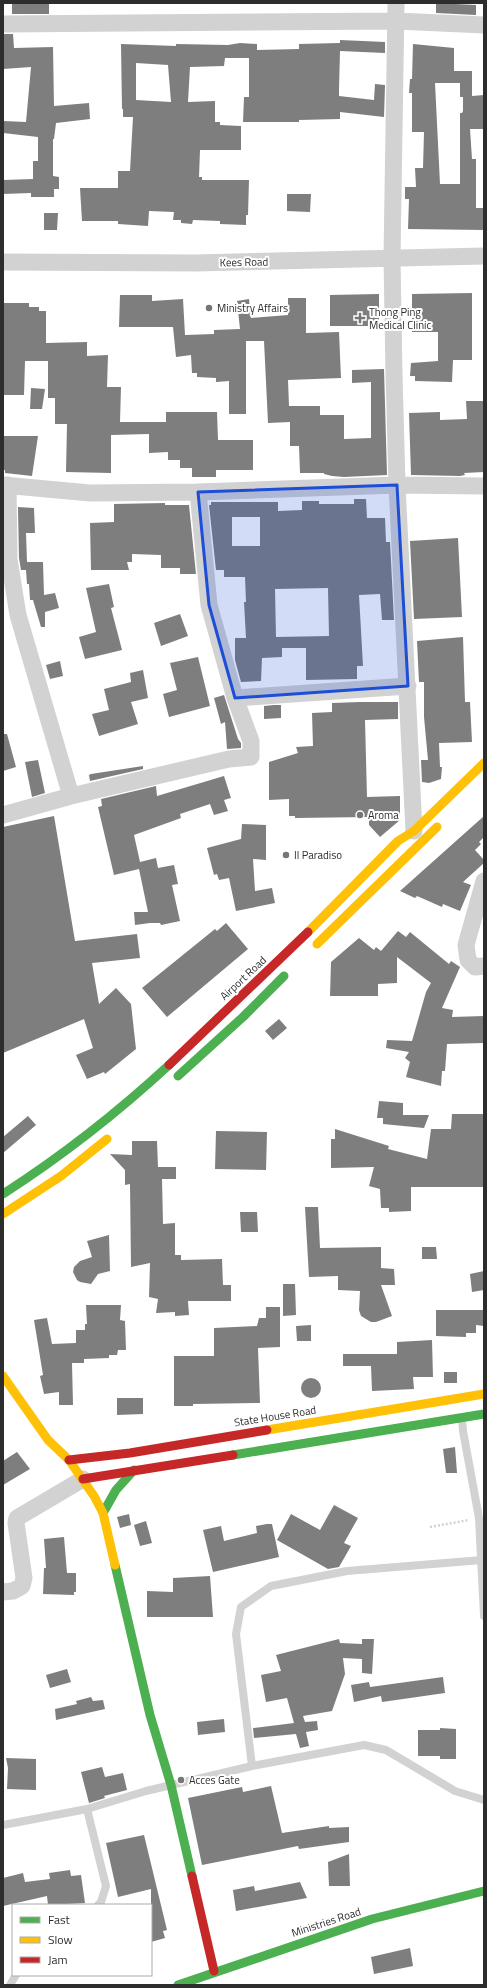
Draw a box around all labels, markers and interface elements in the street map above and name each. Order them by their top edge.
street label: Kees Road [220,254,269,270]
place label: Ministry Affairs [217,300,288,316]
marker: Ministry Affairs [204,303,214,313]
place label: Thong Ping Medical Clinic [369,304,431,333]
marker: Thong Ping Medical Clinic [354,312,366,324]
place label: Aroma [368,807,399,823]
marker: Aroma [355,810,365,820]
place label: Il Paradiso [294,847,342,863]
marker: Il Paradiso [281,850,291,860]
street label: Airport Road [216,952,270,1004]
street label: State House Road [233,1402,317,1430]
place label: Acces Gate [189,1772,240,1788]
marker: Acces Gate [176,1775,186,1785]
street label: Ministries Road [289,1903,363,1941]
legend [12,1904,152,1976]
text: Fast [48,1910,71,1929]
text: Slow [48,1930,73,1949]
text: Jam [48,1950,68,1969]

